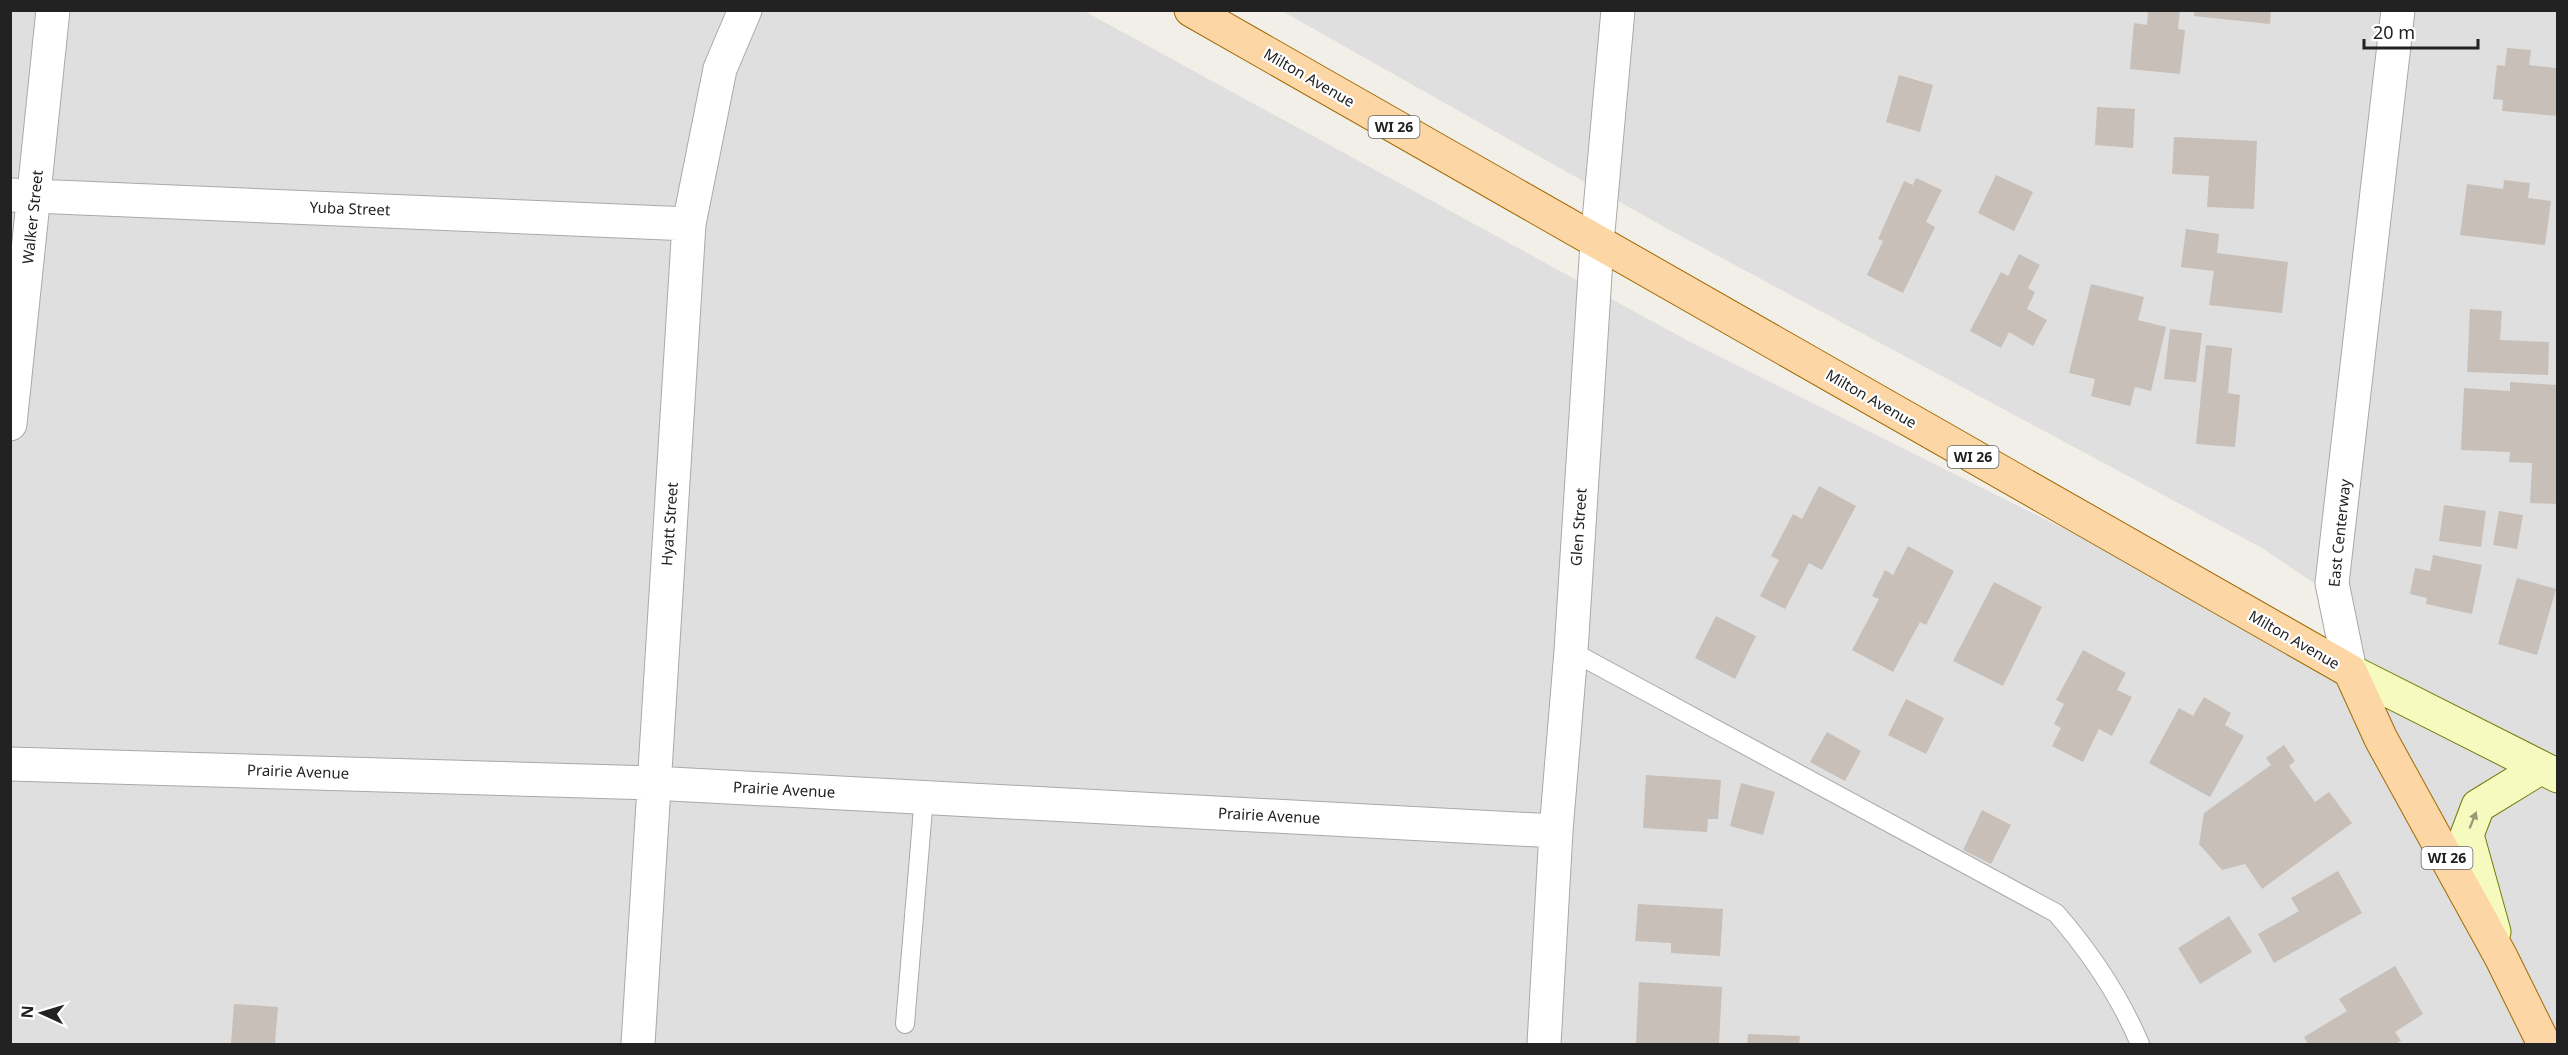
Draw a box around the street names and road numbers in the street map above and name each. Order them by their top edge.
street label: Milton Avenue [1260,43,1359,111]
road number: WI 26 [1368,116,1420,138]
street label: Walker Street [17,168,47,265]
street label: Yuba Street [309,197,391,219]
street label: Milton Avenue [1822,364,1921,432]
road number: WI 26 [1948,446,1998,468]
street label: East Centerway [2323,478,2355,588]
street label: Hyatt Street [656,481,682,566]
street label: Glen Street [1565,487,1591,567]
street label: Milton Avenue [2245,605,2344,673]
street label: Prairie Avenue [247,759,350,783]
street label: Prairie Avenue [732,776,836,802]
street label: Prairie Avenue [1217,802,1321,828]
road number: WI 26 [2422,847,2472,869]

